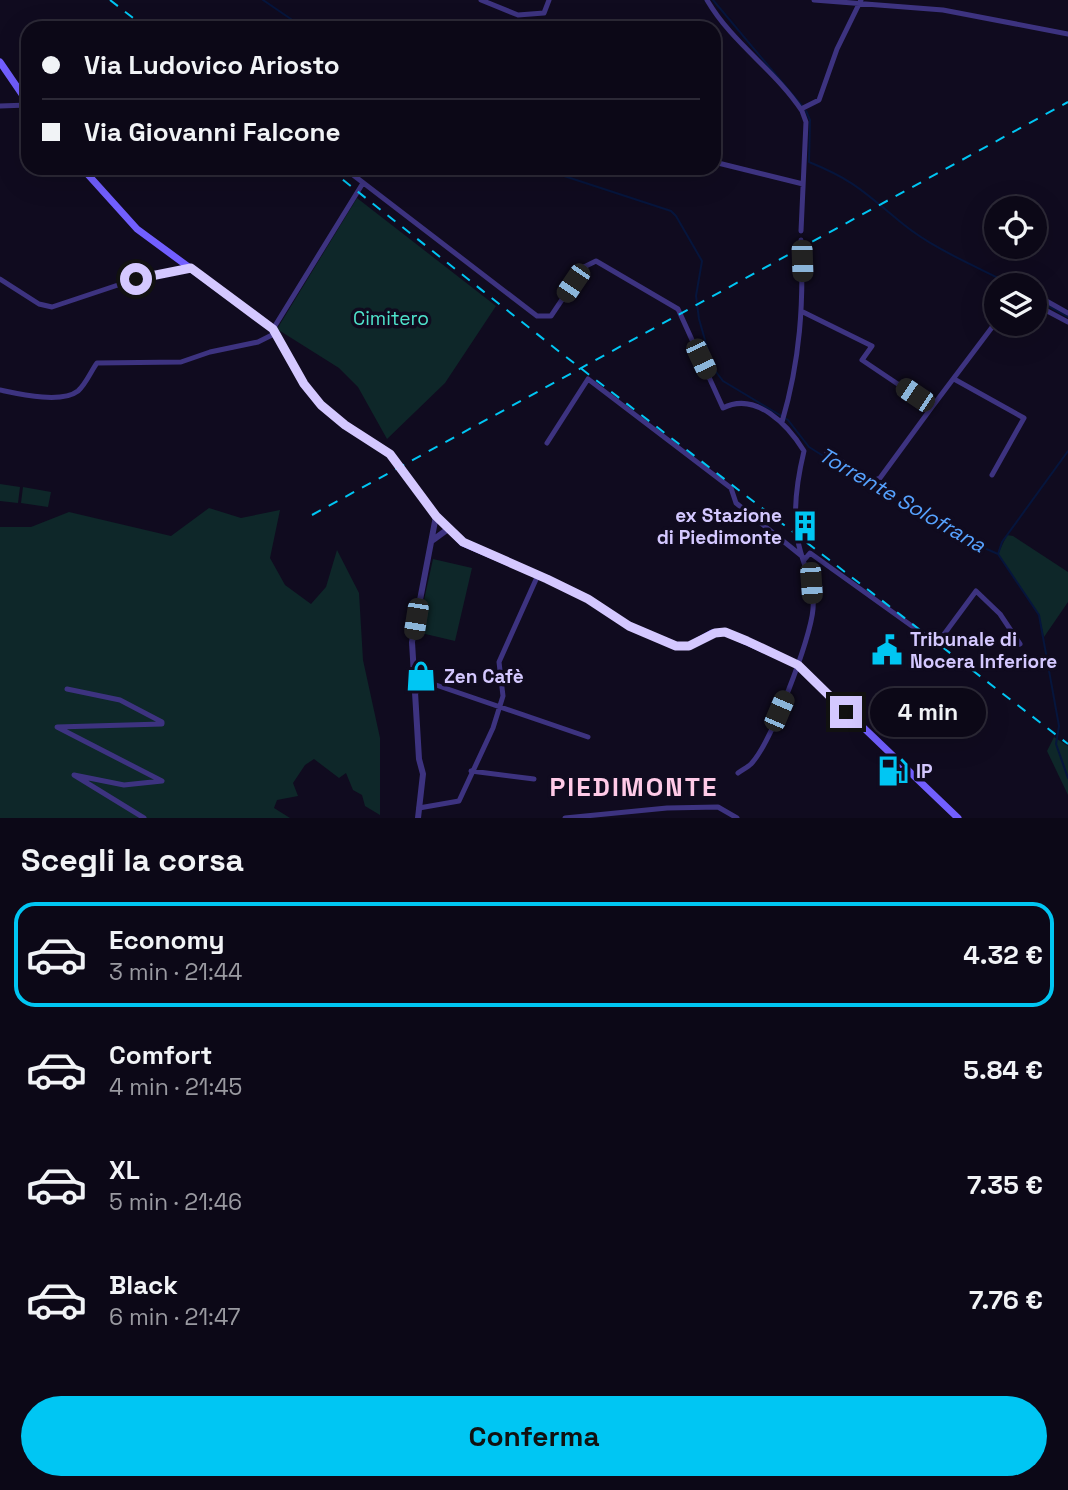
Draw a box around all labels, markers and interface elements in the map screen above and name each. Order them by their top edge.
text: Via Ludovico Ariosto [84,48,340,82]
text: Via Giovanni Falcone [84,115,341,149]
map controls [984,196,1047,336]
button: locate [984,196,1047,259]
car [791,240,814,282]
car [553,260,594,306]
route start [120,263,152,295]
button: layers [984,273,1047,336]
park label: Cimitero [353,306,429,331]
car [683,336,720,382]
car [892,375,939,415]
water label: Torrente Solofrana [814,441,991,559]
place label: ex Stazione di Piedimonte [657,503,782,550]
building icon: ex Stazione di Piedimonte [788,509,822,543]
car [800,561,823,605]
car [403,597,430,641]
place label: Tribunale di Nocera Inferiore [910,627,1057,674]
public building icon: Tribunale di Nocera Inferiore [870,633,904,667]
shop icon: Zen Cafè [404,659,438,693]
place label: Zen Cafè [444,664,524,689]
car [762,688,797,734]
callout: 4 min [870,688,986,736]
route end [830,696,862,728]
text: 4 min [898,697,958,727]
fuel station icon: IP [876,754,910,788]
place label: IP [916,759,933,784]
district label: PIEDIMONTE [550,770,718,804]
text: Scegli la corsa [21,840,244,880]
icon: car [25,923,88,986]
text: Economy [109,923,225,957]
text: 4.32 € [963,938,1043,972]
text: 3 min · 21:44 [109,957,243,987]
icon: car [25,1038,88,1101]
text: Comfort [109,1038,212,1072]
text: 5.84 € [963,1053,1043,1087]
text: 4 min · 21:45 [109,1072,242,1102]
icon: car [25,1153,88,1216]
text: XL [109,1153,140,1187]
text: 7.35 € [967,1168,1043,1202]
text: 5 min · 21:46 [109,1187,242,1217]
icon: car [25,1268,88,1331]
text: Black [109,1268,178,1302]
text: 7.76 € [969,1283,1043,1317]
text: 6 min · 21:47 [109,1302,241,1332]
button: Conferma [21,1396,1047,1476]

